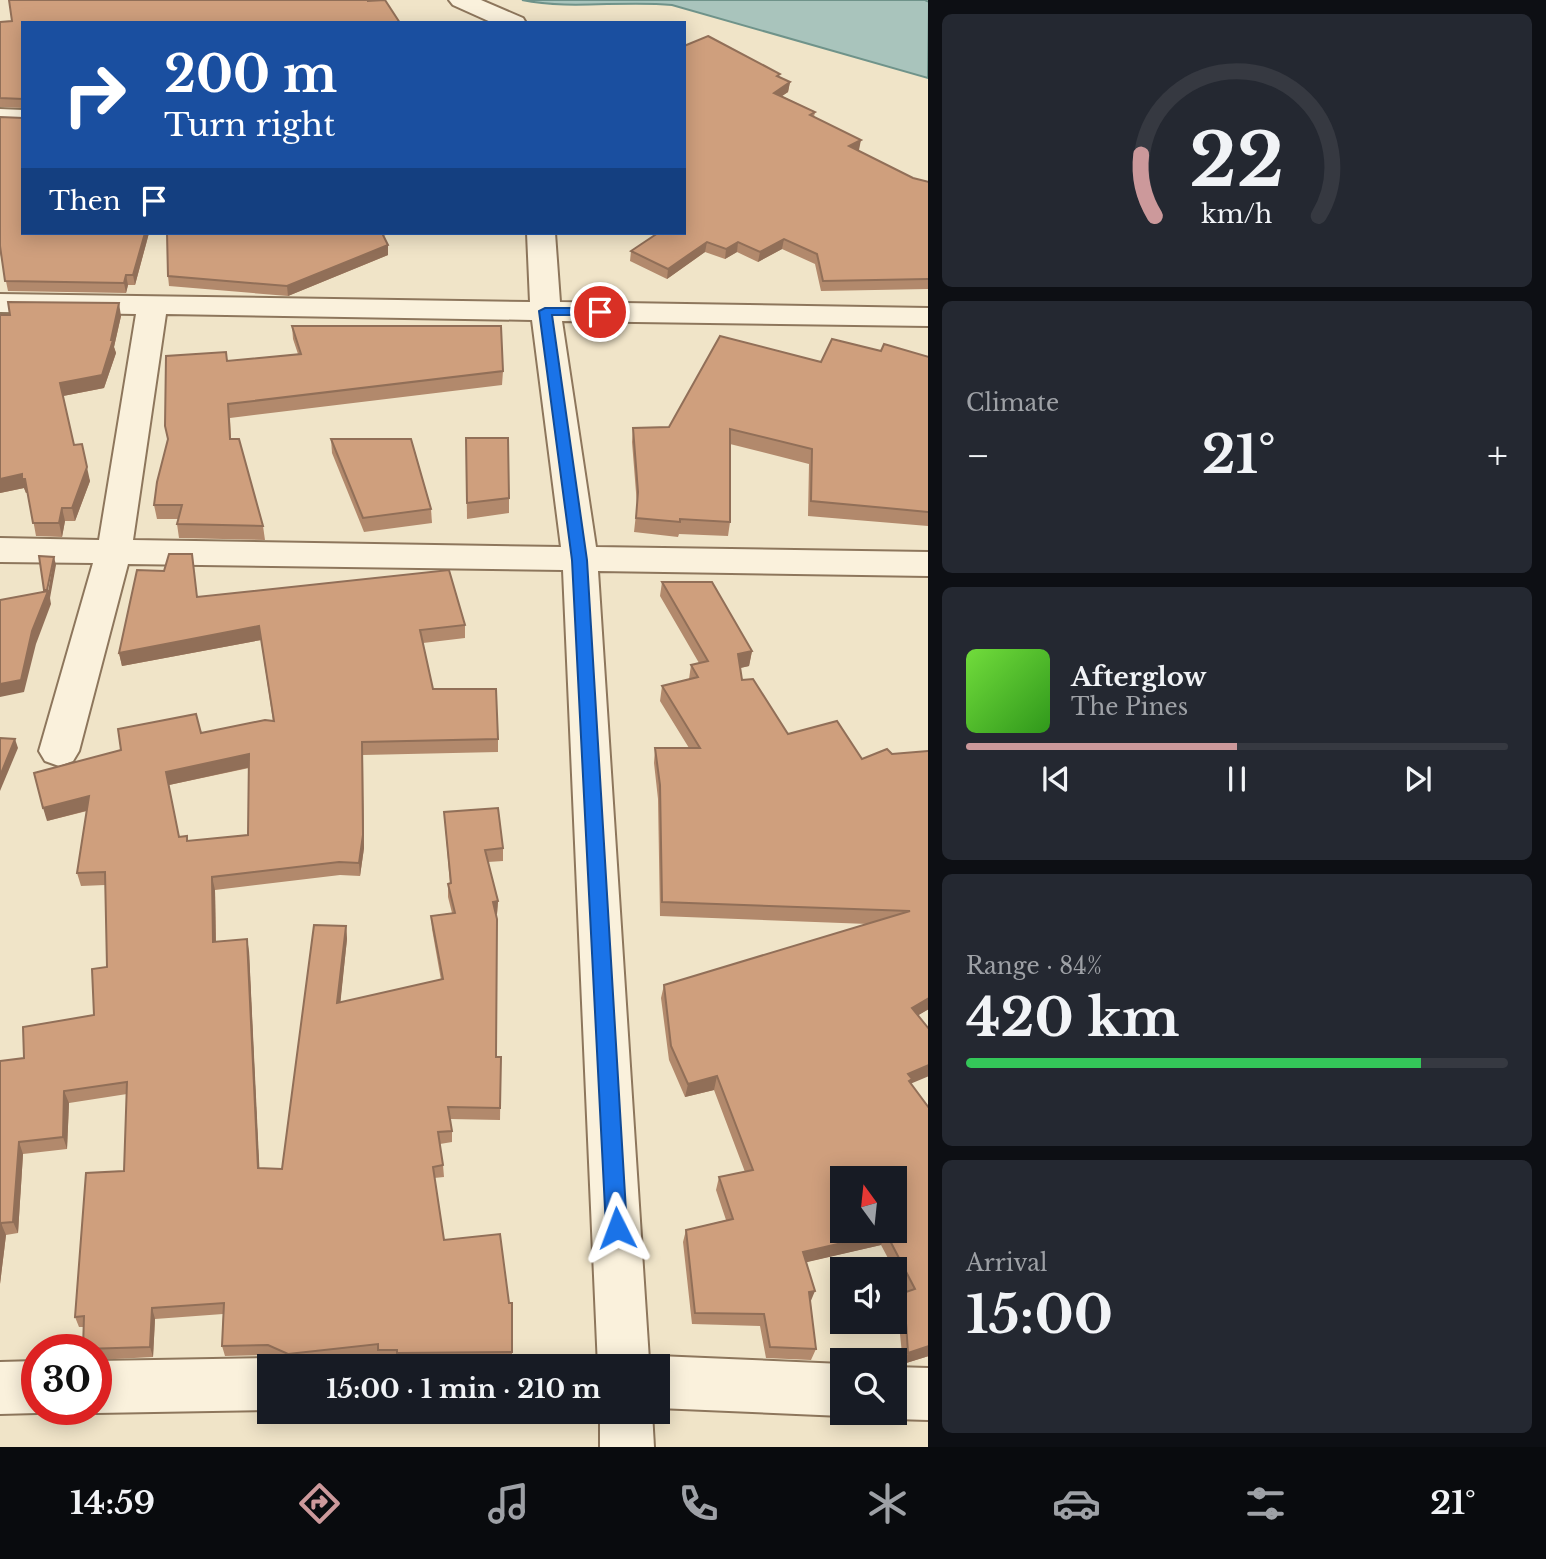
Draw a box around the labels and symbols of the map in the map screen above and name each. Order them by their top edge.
pin [570,282,630,342]
north arrow [830,1166,906,1242]
position arrow [580,1191,654,1265]
speed limit sign: 30 [21,1334,112,1425]

